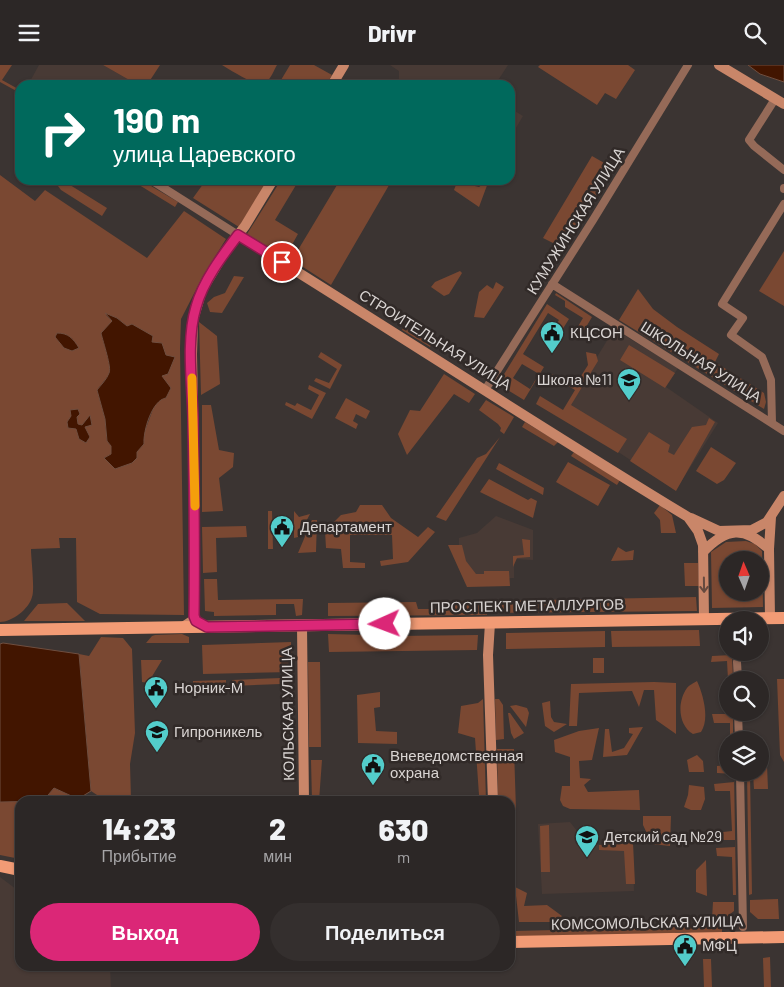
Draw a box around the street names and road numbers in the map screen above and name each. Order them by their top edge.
street label: КУМУЖИНСКАЯ УЛИЦА [522,144,628,297]
street label: СТРОИТЕЛЬНАЯ УЛИЦА [356,285,515,393]
street label: ШКОЛЬНАЯ УЛИЦА [638,317,765,406]
street label: ПРОСПЕКТ МЕТАЛЛУРГОВ [430,594,624,616]
street label: КОЛЬСКАЯ УЛИЦА [277,647,297,781]
street label: КОМСОМОЛЬСКАЯ УЛИЦА [551,911,743,933]

